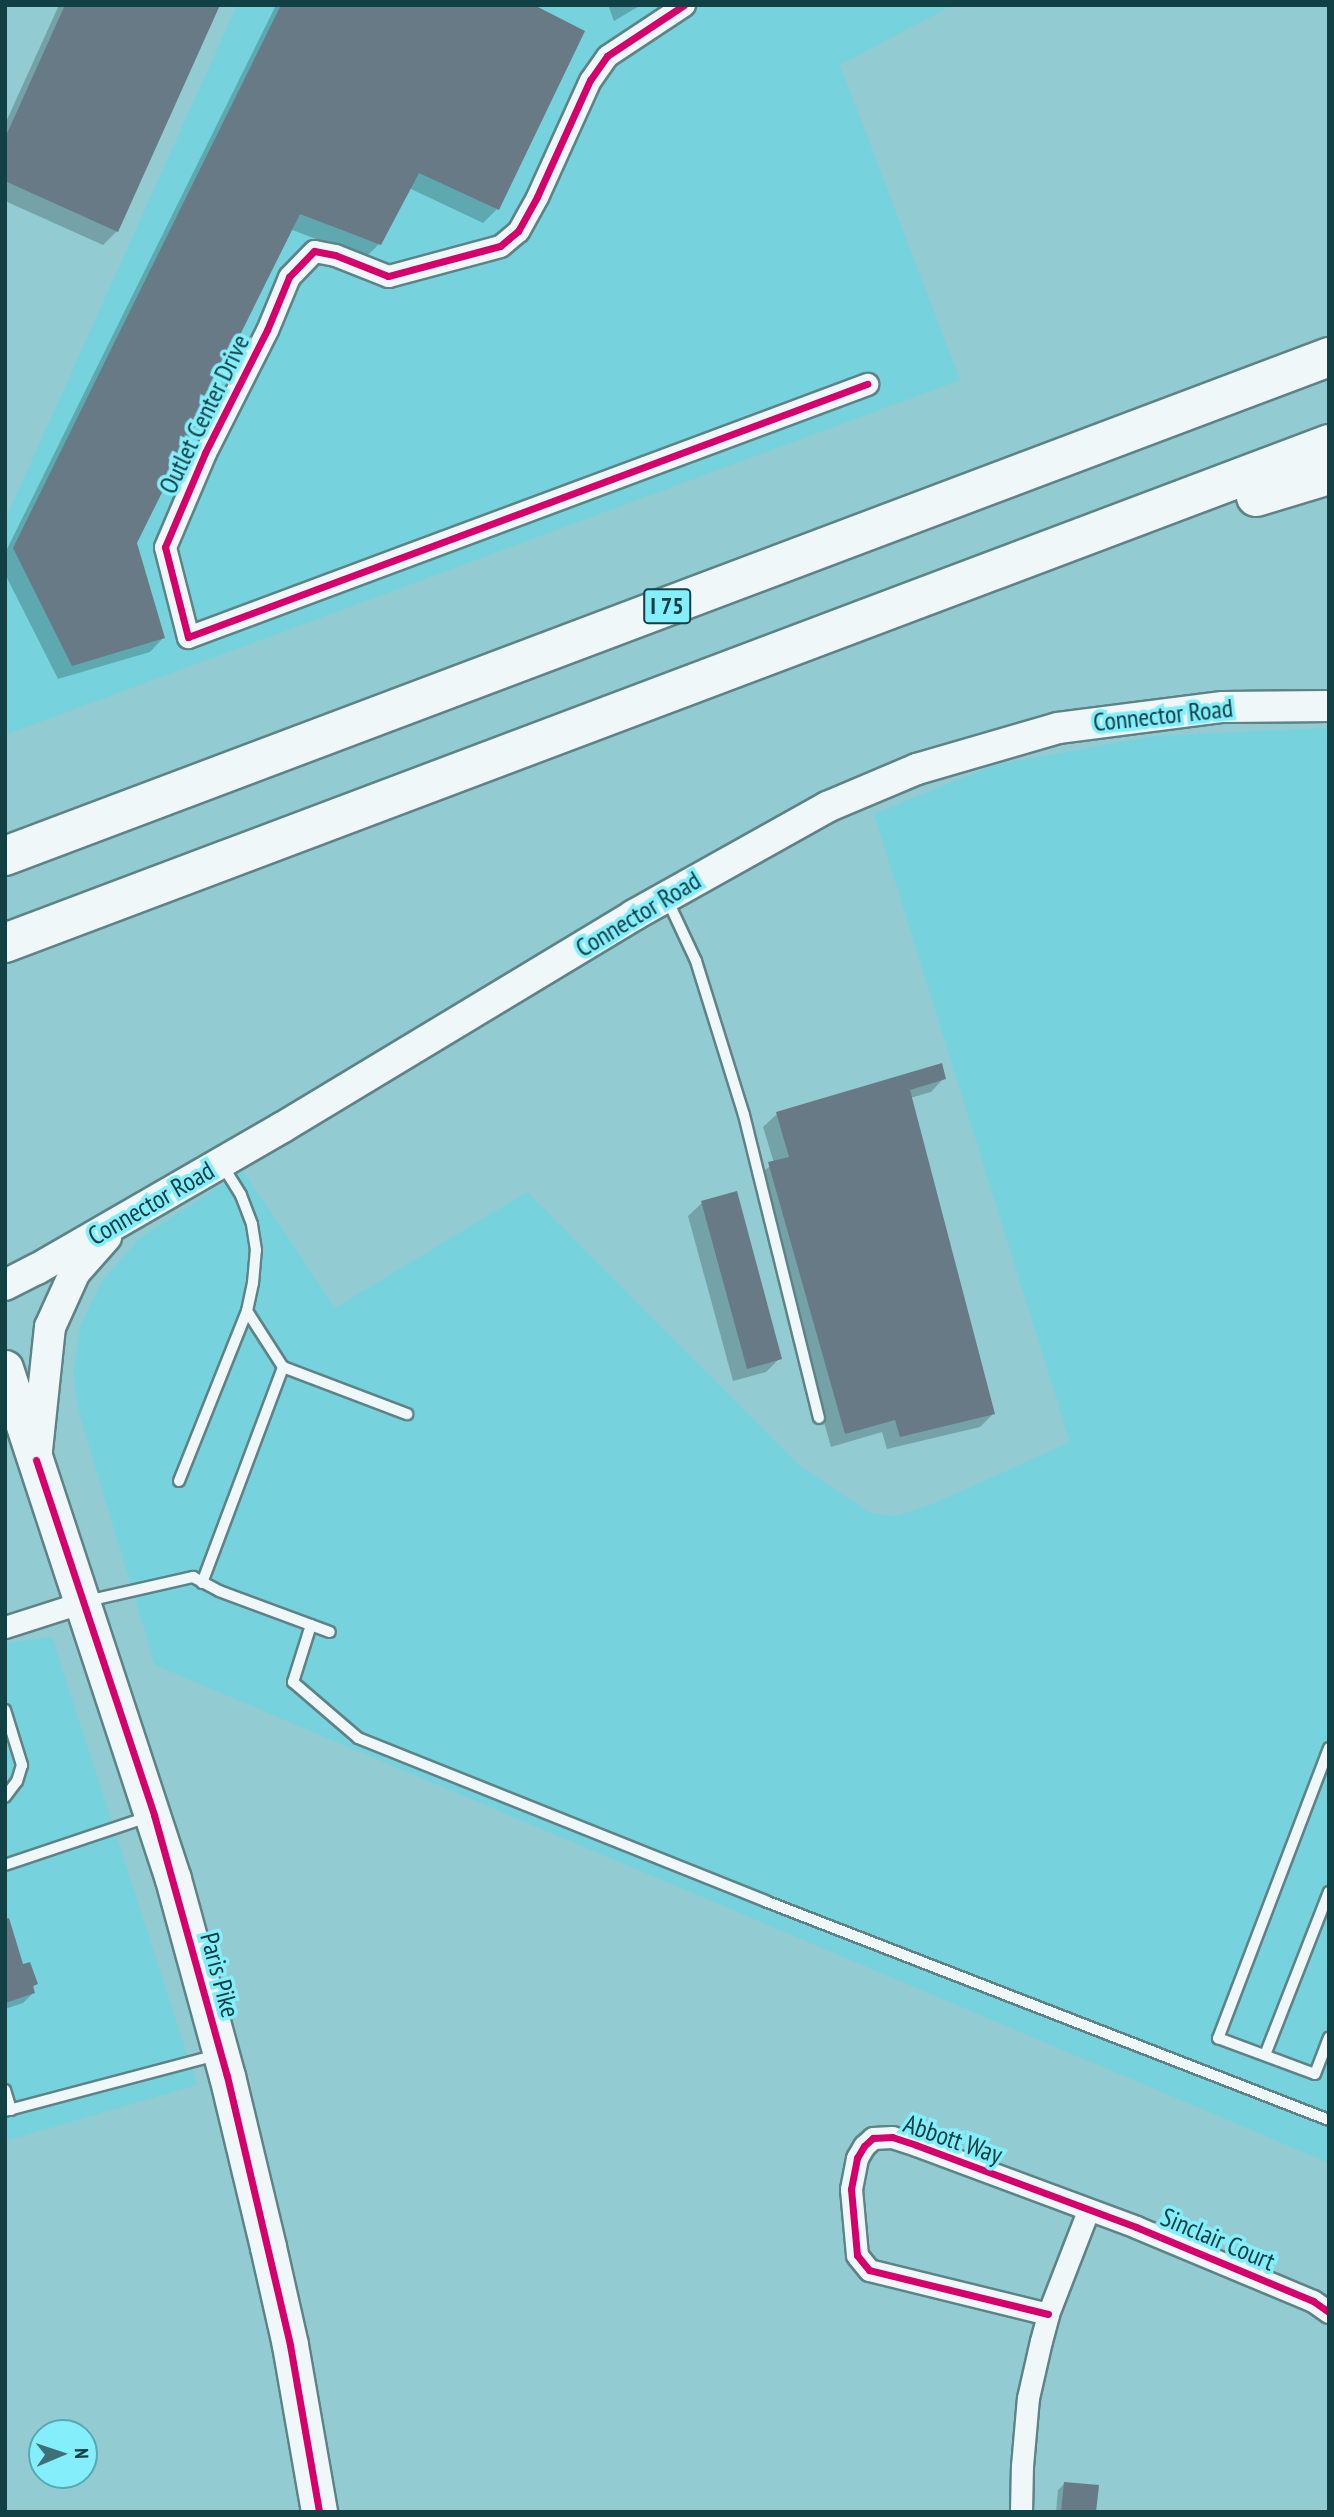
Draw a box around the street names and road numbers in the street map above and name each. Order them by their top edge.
street label: Outlet Center Drive [152,329,256,499]
road number: I 75 [642,586,692,626]
street label: Connector Road [1092,692,1234,738]
street label: Connector Road [570,865,706,963]
street label: Connector Road [82,1154,220,1252]
street label: Paris Pike [194,1929,246,2021]
street label: Abbott Way [899,2108,1007,2170]
street label: Sinclair Court [1156,2201,1280,2277]

